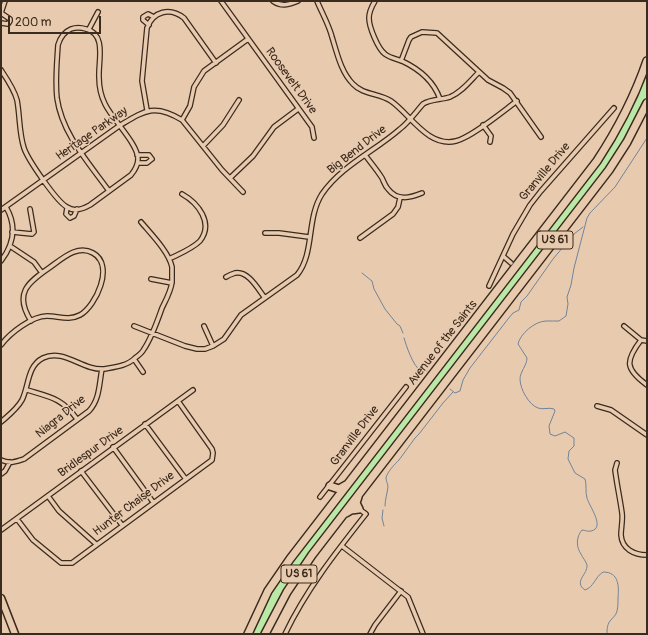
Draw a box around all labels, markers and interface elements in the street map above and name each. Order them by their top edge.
scale bar [10,8,103,34]
text: 200 m [15,15,51,30]
street label: Roosevelt Drive [262,45,320,117]
street label: Heritage Parkway [53,104,131,164]
street label: Big Bend Drive [325,122,389,178]
street label: Granville Drive [516,140,574,204]
road number: US 61 [537,231,573,249]
street label: Avenue of the Saints [405,298,481,388]
street label: Niagra Drive [33,393,89,441]
street label: Granville Drive [328,403,382,469]
street label: Bridlespur Drive [55,423,127,481]
street label: Hunter Chaise Drive [90,469,178,539]
road number: US 61 [281,565,317,583]

